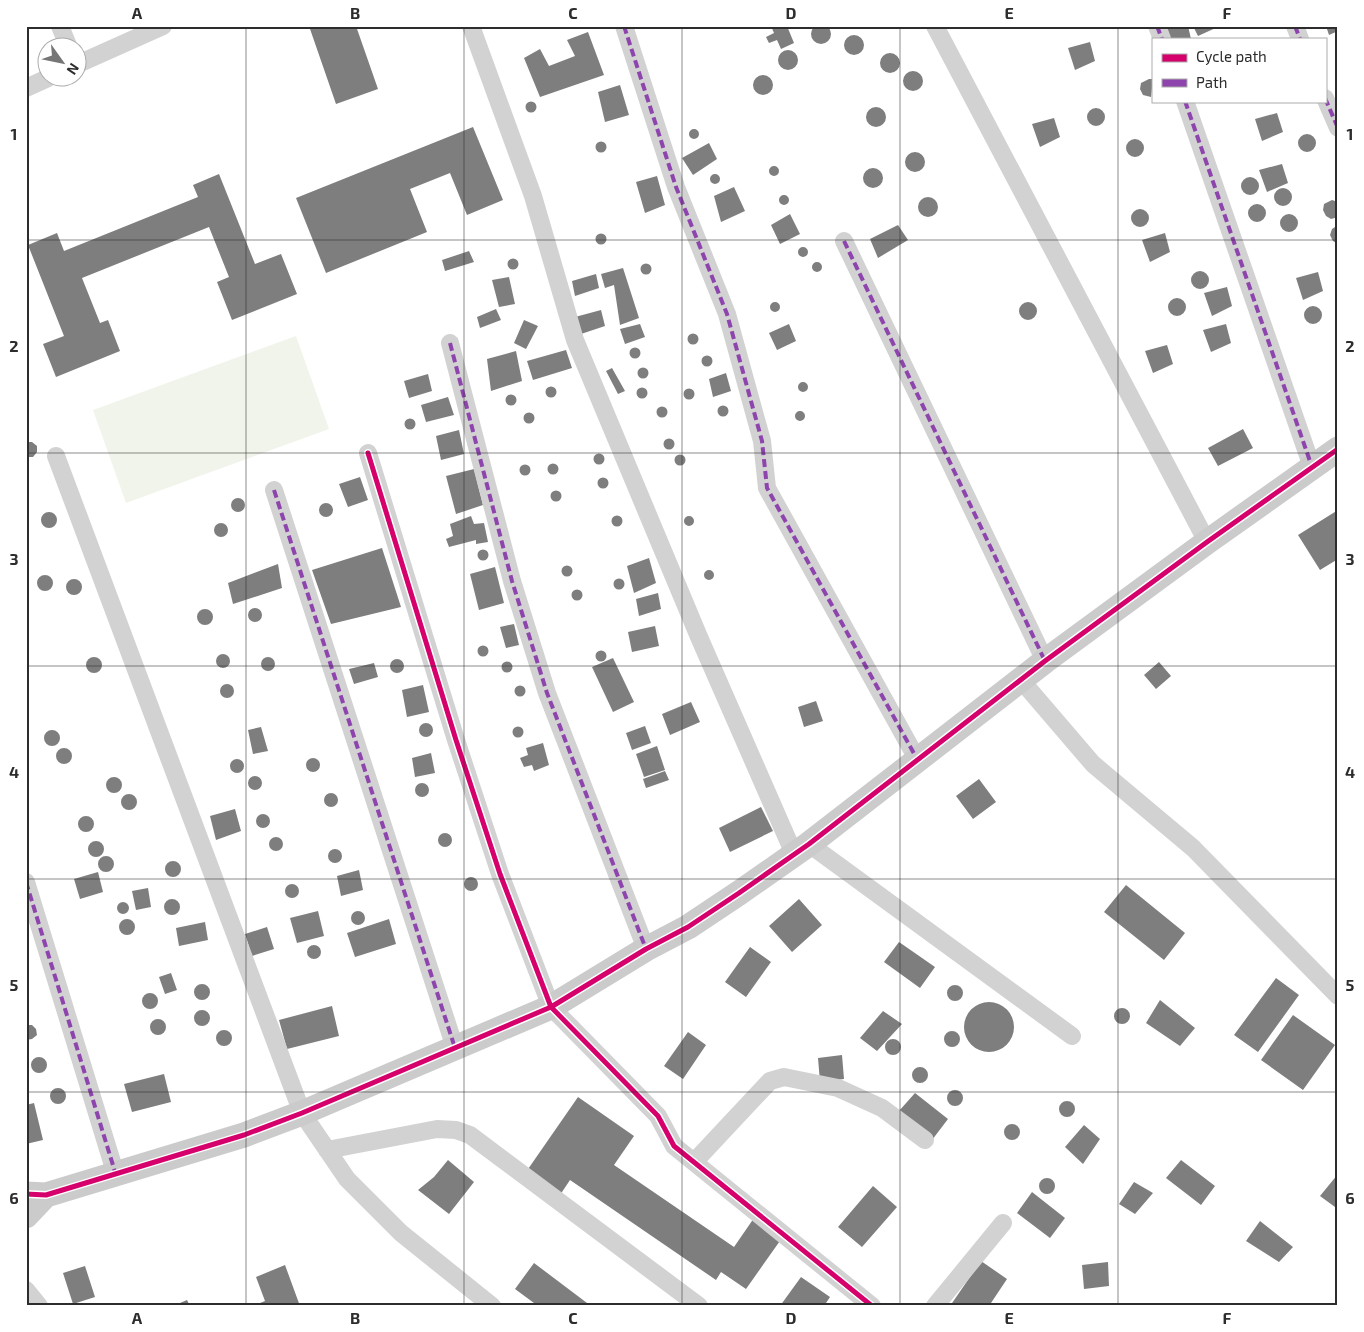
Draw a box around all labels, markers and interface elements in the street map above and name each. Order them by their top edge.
text: A [132,3,143,22]
text: B [350,3,360,22]
text: C [568,3,578,22]
text: D [786,3,797,22]
text: E [1004,3,1014,22]
text: F [1223,3,1232,22]
north arrow [38,38,88,88]
legend [1152,38,1326,102]
text: Cycle path [1196,47,1267,65]
text: N [63,60,83,78]
text: Path [1196,73,1227,91]
text: 1 [11,124,17,143]
text: 1 [1347,124,1353,143]
text: 2 [9,336,19,355]
text: 2 [1345,336,1355,355]
text: 3 [9,549,19,568]
text: 3 [1345,549,1355,568]
text: 4 [9,762,19,781]
text: 4 [1345,762,1355,781]
text: 5 [10,975,19,994]
text: 5 [1346,975,1355,994]
text: 6 [9,1188,19,1207]
text: 6 [1345,1188,1355,1207]
text: A [132,1308,143,1327]
text: B [350,1308,360,1327]
text: C [568,1308,578,1327]
text: D [786,1308,797,1327]
text: E [1004,1308,1014,1327]
text: F [1223,1308,1232,1327]

